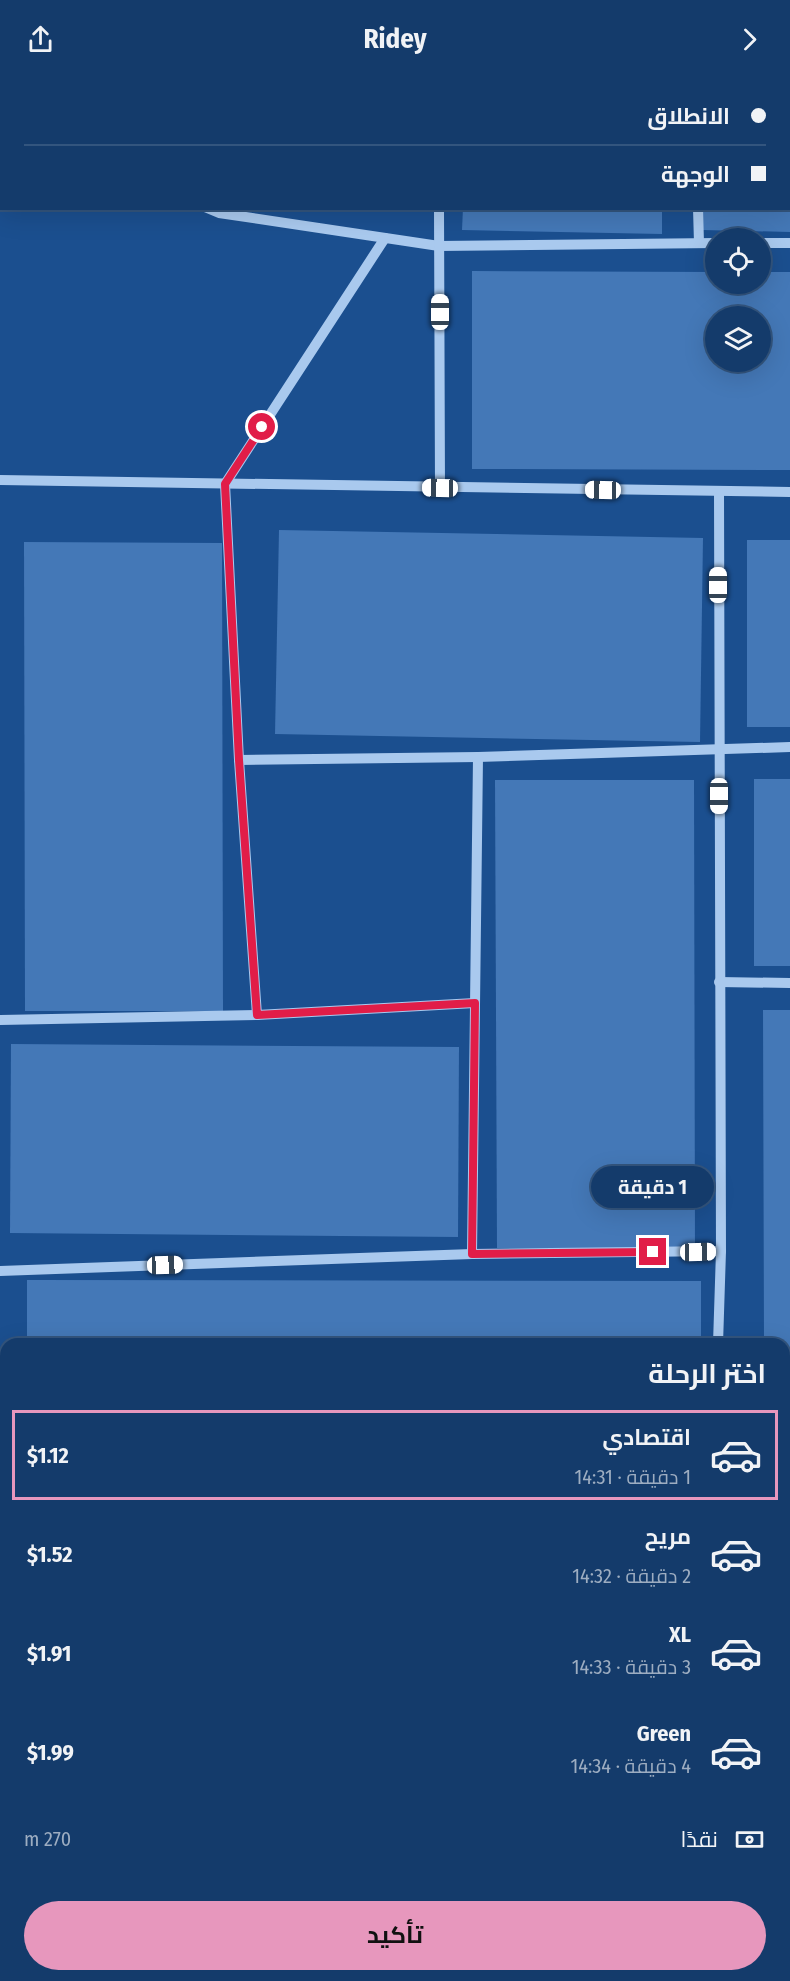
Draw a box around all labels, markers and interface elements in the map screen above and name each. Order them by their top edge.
icon: share [24,23,57,56]
text: Ridey [363,23,427,55]
icon: forward [733,23,766,56]
text: الانطلاق [647,103,730,130]
text: الوجهة [661,161,730,188]
map controls [705,228,771,372]
button: locate [705,228,771,294]
car [431,294,449,330]
button: layers [705,306,771,372]
route start [248,413,275,440]
car [422,479,458,497]
car [585,481,621,499]
car [709,567,727,603]
car [710,778,728,814]
callout: 1 دقيقة [592,1165,714,1207]
text: 1 دقيقة [618,1175,687,1199]
route end [639,1238,666,1265]
car [680,1243,716,1261]
car [147,1255,183,1275]
text: اختر الرحلة [648,1358,766,1390]
text: اقتصادي [602,1424,691,1451]
icon: car [709,1428,763,1482]
text: $1.12 [27,1442,69,1469]
text: 1 دقيقة · 14:31 [575,1465,691,1489]
text: مريح [645,1523,691,1550]
icon: car [709,1527,763,1581]
text: $1.52 [27,1541,72,1568]
text: 2 دقيقة · 14:32 [572,1564,691,1588]
text: XL [669,1621,691,1648]
icon: car [709,1626,763,1680]
text: $1.91 [27,1640,71,1667]
text: 3 دقيقة · 14:33 [572,1655,691,1679]
text: Green [637,1720,691,1747]
icon: car [709,1725,763,1779]
text: $1.99 [27,1739,74,1766]
text: 4 دقيقة · 14:34 [570,1754,691,1778]
icon: cash [733,1823,766,1856]
text: نقدًا [680,1826,718,1853]
text: 270 m [24,1827,71,1851]
button: تأكيد [24,1901,766,1970]

